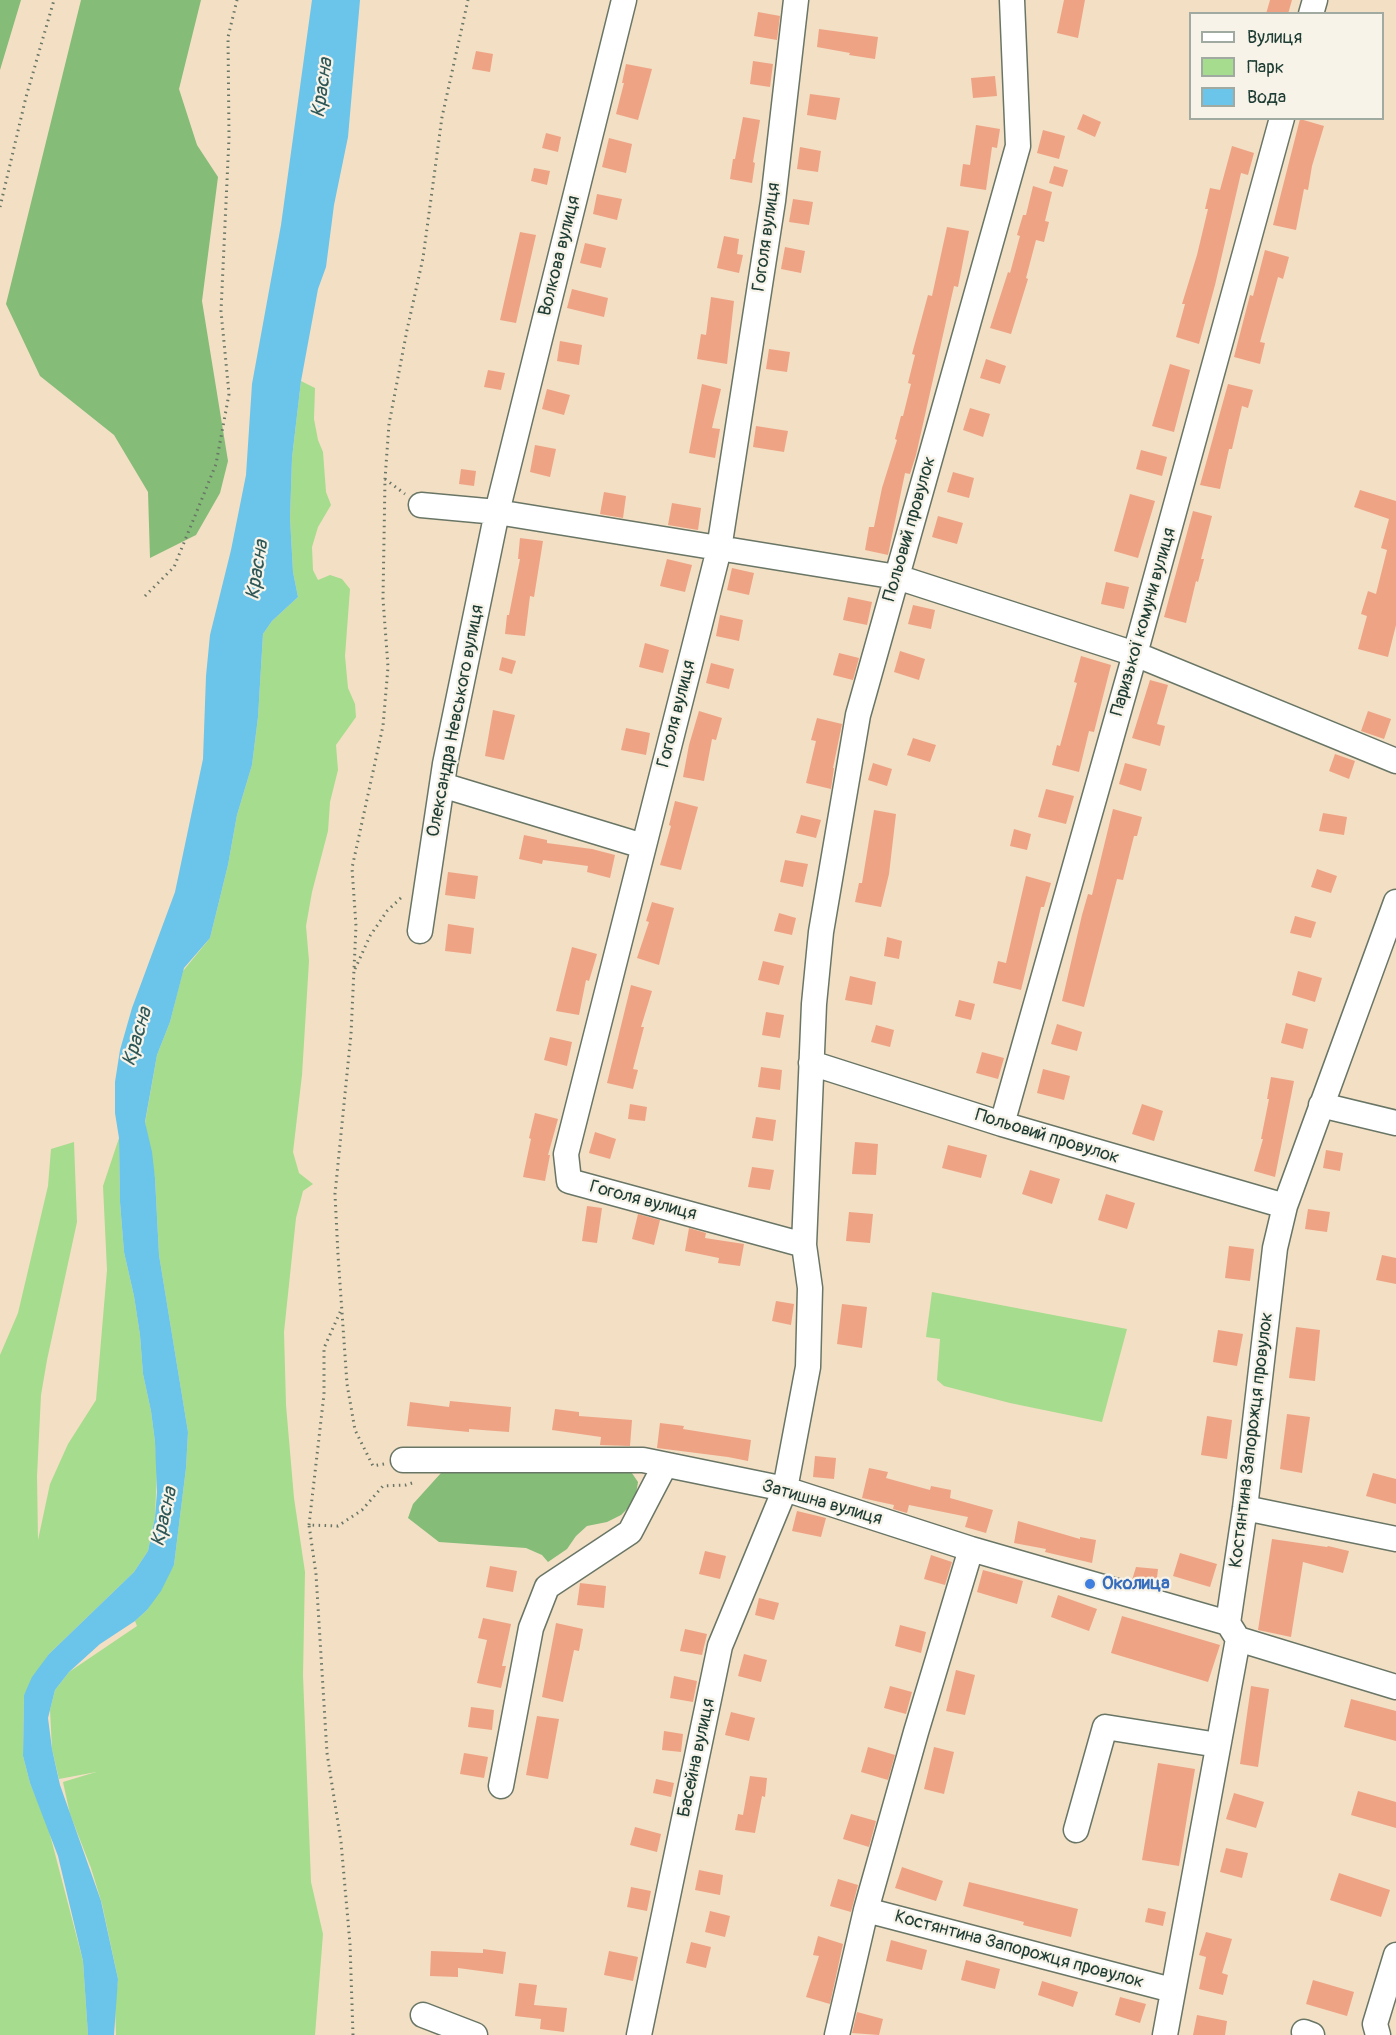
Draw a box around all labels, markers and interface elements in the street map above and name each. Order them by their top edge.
legend [1189,12,1384,120]
text: Вулиця [1247,26,1302,49]
text: Парк [1247,56,1284,79]
water label: Красна [307,57,339,119]
text: Вода [1247,86,1286,109]
street label: Гоголя вулиця [749,181,785,293]
street label: Волкова вулиця [535,194,585,318]
street label: Польовий провулок [879,454,941,604]
street label: Паризької комуни вулиця [1107,525,1181,719]
water label: Красна [241,539,275,601]
street label: Олександра Невського вулиця [423,603,489,839]
street label: Гоголя вулиця [653,658,701,770]
water label: Красна [118,1005,158,1069]
street label: Польовий провулок [972,1105,1122,1169]
street label: Гоголя вулиця [587,1176,699,1226]
street label: Костянтина Запорожця провулок [1226,1311,1278,1569]
street label: Затишна вулиця [759,1476,885,1530]
water label: Красна [147,1485,183,1549]
place label: Околица [1102,1573,1170,1595]
marker: Околица [1083,1577,1097,1591]
street label: Басейна вулиця [674,1697,720,1819]
street label: Костянтина Запорожця провулок [892,1906,1146,1994]

